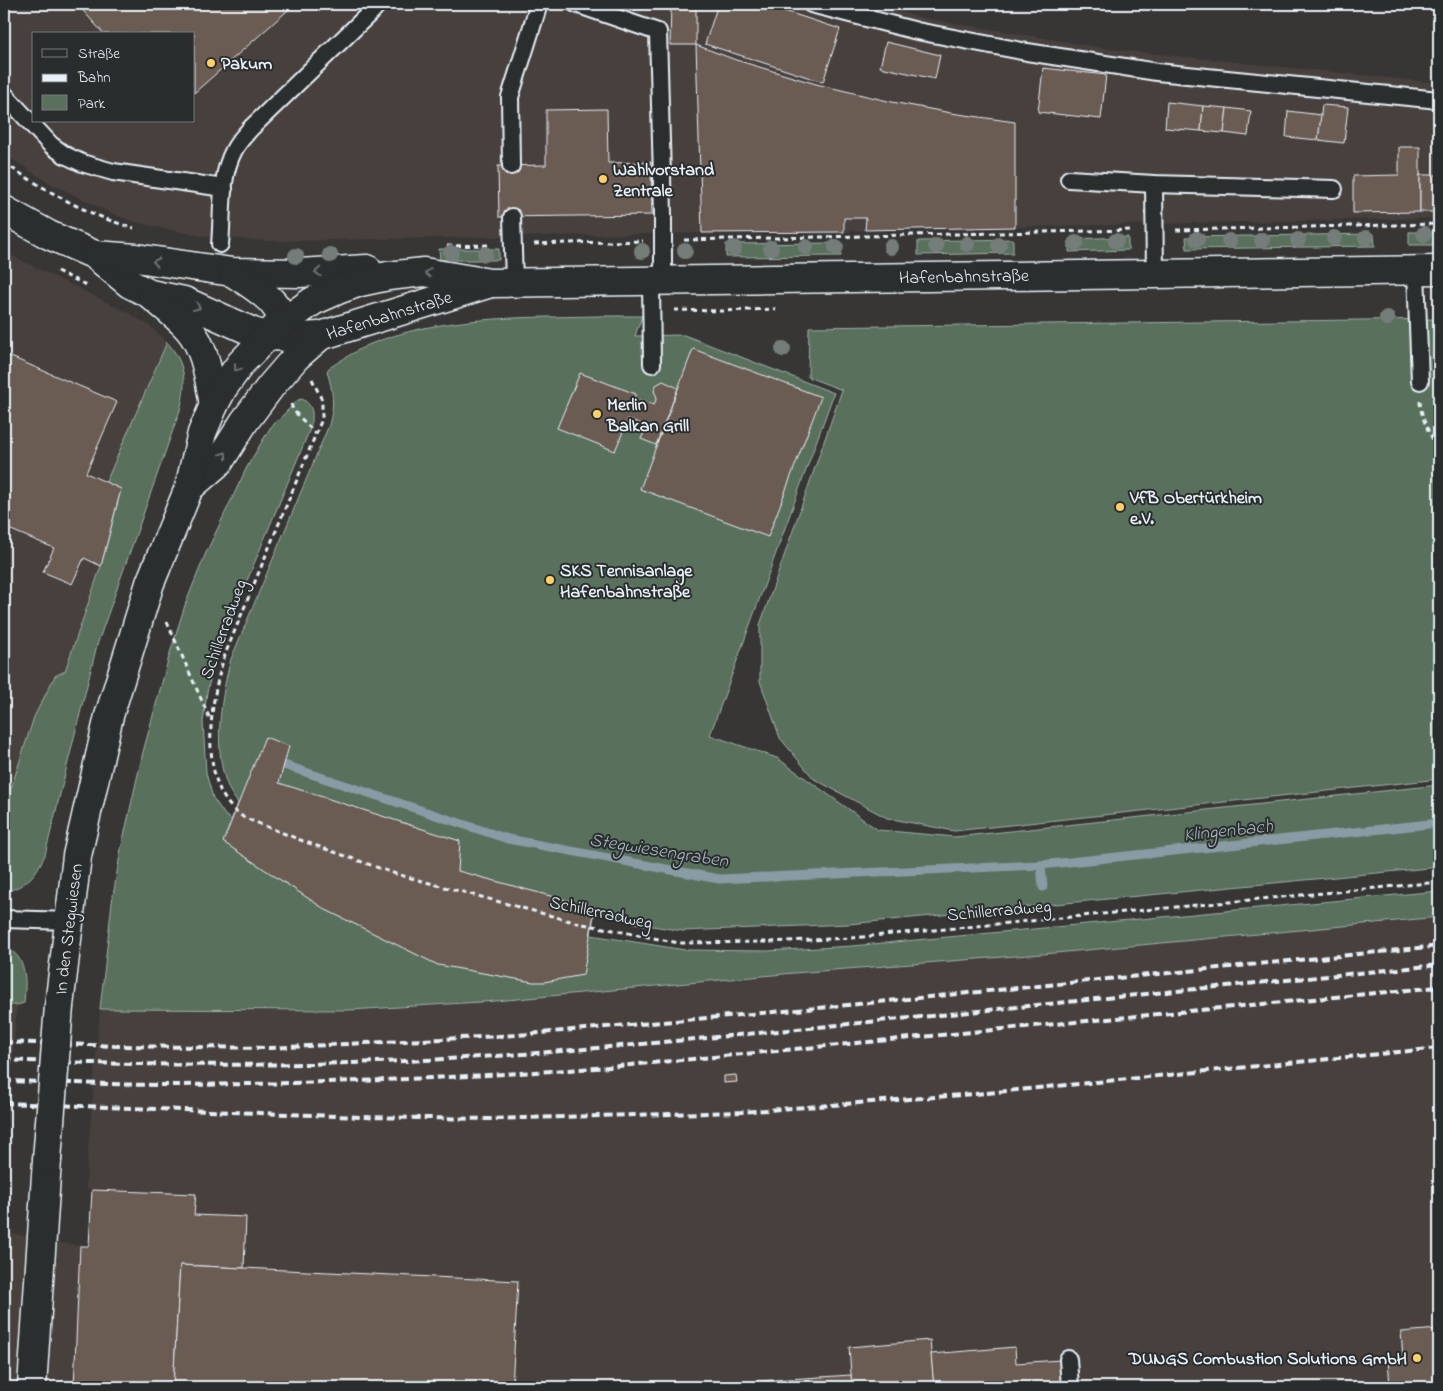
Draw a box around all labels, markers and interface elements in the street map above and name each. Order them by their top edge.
legend [32,32,195,122]
text: Straße [78,43,120,65]
place label: Pakum [221,52,272,78]
marker: Pakum [205,57,217,69]
text: Bahn [77,67,111,89]
text: Park [78,93,106,115]
place label: Wahlvorstand Zentrale [613,158,715,205]
marker: Wahlvorstand Zentrale [597,173,609,185]
one-way arrow [152,257,161,268]
street label: Hafenbahnstraße [899,264,1030,292]
one-way arrow [314,267,322,278]
one-way arrow [424,268,432,279]
street label: Hafenbahnstraße [324,285,456,348]
one-way arrow [192,301,201,312]
one-way arrow [235,362,243,371]
place label: Merlin Balkan Grill [606,393,689,440]
marker: Merlin Balkan Grill [591,408,603,420]
one-way arrow [218,451,227,461]
place label: VfB Obertürkheim e.V. [1129,486,1262,533]
marker: VfB Obertürkheim e.V. [1114,501,1126,513]
place label: SKS Tennisanlage Hafenbahnstraße [560,559,693,606]
marker: SKS Tennisanlage Hafenbahnstraße [544,574,556,586]
street label: Schillerradweg [195,576,256,684]
water label: Klingenbach [1182,813,1275,851]
water label: Stegwiesengraben [587,827,731,877]
street label: In den Stegwiesen [49,862,92,997]
street label: Schillerradweg [547,890,654,939]
street label: Schillerradweg [946,894,1052,930]
place label: DUNGS Combustion Solutions GmbH [1128,1347,1407,1373]
marker: DUNGS Combustion Solutions GmbH [1411,1352,1423,1364]

